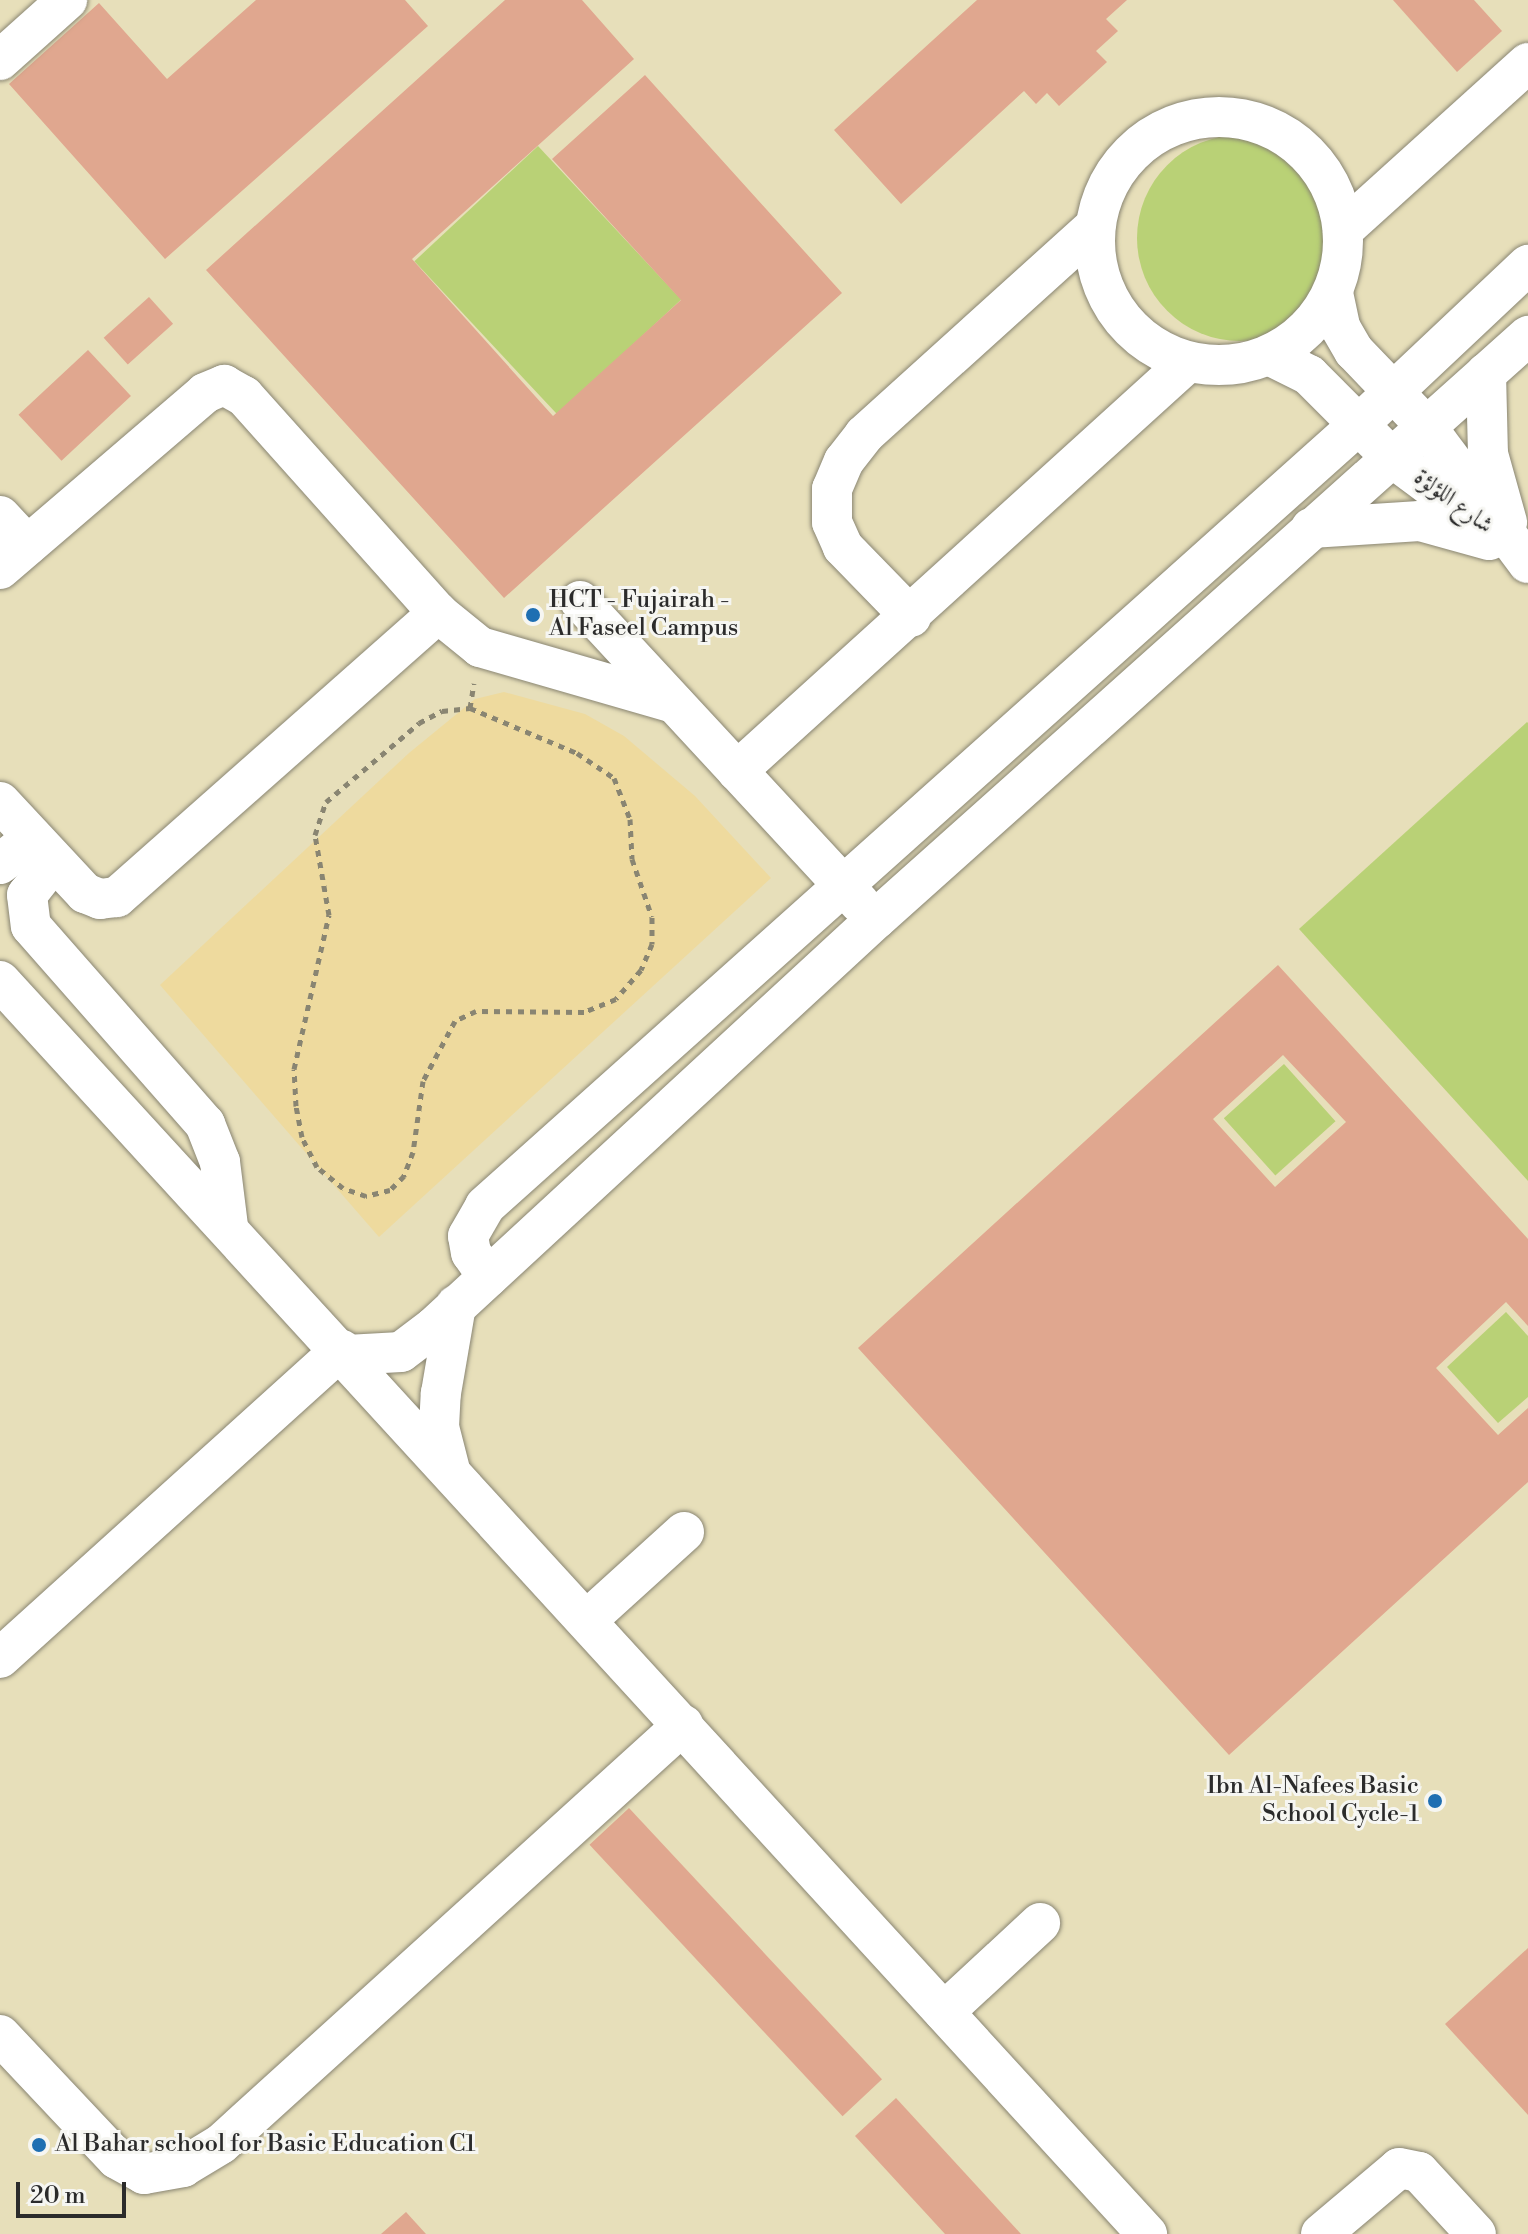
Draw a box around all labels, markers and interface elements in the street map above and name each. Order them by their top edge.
street label: شارع اللؤلؤة [1408,464,1498,540]
place label: HCT - Fujairah - Al Faseel Campus [549,587,738,643]
marker: HCT - Fujairah - Al Faseel Campus [524,606,542,624]
place label: Ibn Al-Nafees Basic School Cycle-1 [1207,1773,1419,1829]
marker: Ibn Al-Nafees Basic School Cycle-1 [1426,1792,1444,1810]
place label: Al Bahar school for Basic Education C1 [55,2131,476,2159]
marker: Al Bahar school for Basic Education C1 [30,2136,48,2154]
scale bar [20,2166,130,2216]
text: 20 m [30,2181,86,2211]

